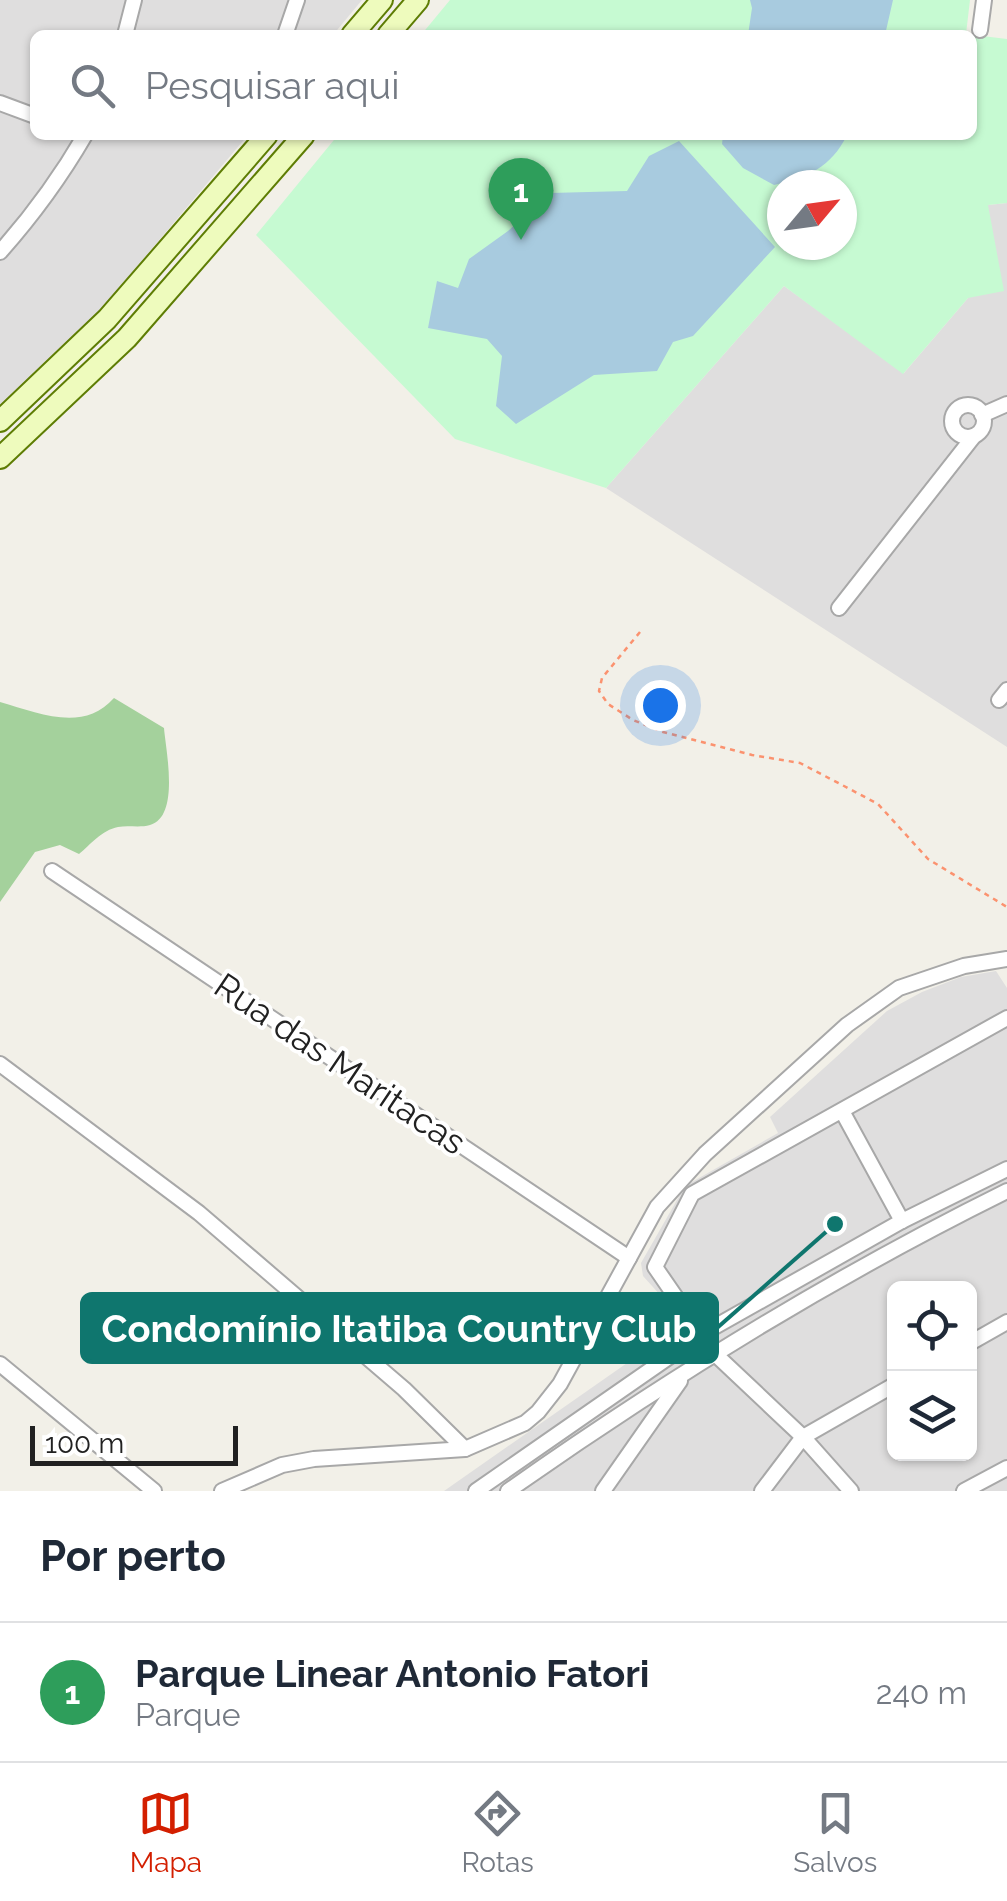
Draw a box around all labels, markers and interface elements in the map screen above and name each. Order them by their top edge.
search box [30,30,977,140]
icon: search [65,58,120,113]
text: Pesquisar aqui [145,63,399,108]
pin: 1 [488,158,554,240]
north arrow [767,170,857,260]
your location [635,680,686,731]
street label: Rua das Maritacas [207,965,473,1163]
map controls [887,1281,977,1461]
button: locate [887,1281,977,1371]
callout: Condomínio Itatiba Country Club [82,1294,717,1362]
text: Condomínio Itatiba Country Club [102,1306,696,1351]
button: layers [887,1371,977,1461]
scale bar [30,1421,238,1466]
text: 100 m [45,1427,124,1460]
text: Por perto [40,1532,226,1581]
text: Parque Linear Antonio Fatori [135,1651,650,1696]
text: 1 [65,1674,80,1711]
text: 240 m [876,1674,967,1711]
text: Parque [135,1696,240,1733]
tab: Mapa [130,1786,202,1879]
tab: Rotas [461,1786,534,1879]
tab: Salvos [793,1786,877,1879]

